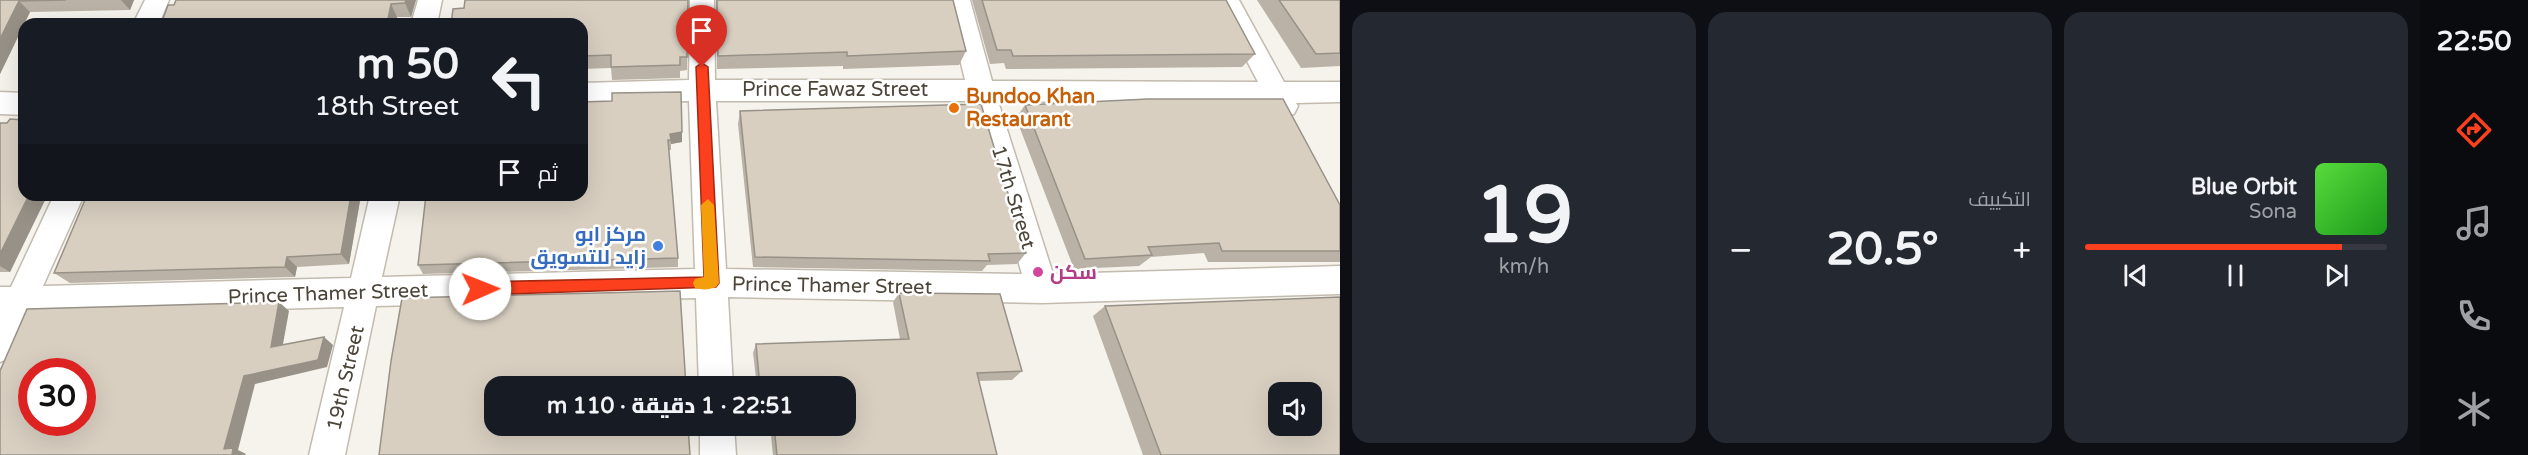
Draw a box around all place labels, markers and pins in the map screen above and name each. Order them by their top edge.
pin [676,5,727,67]
place label: Bundoo Khan Restaurant [966,85,1095,132]
marker: Bundoo Khan Restaurant [947,101,961,115]
place label: مركز ابو زايد للتسويق [531,223,646,270]
marker: مركز ابو زايد للتسويق [651,239,665,253]
place label: سكن [1050,261,1097,285]
marker: سكن [1031,265,1045,279]

